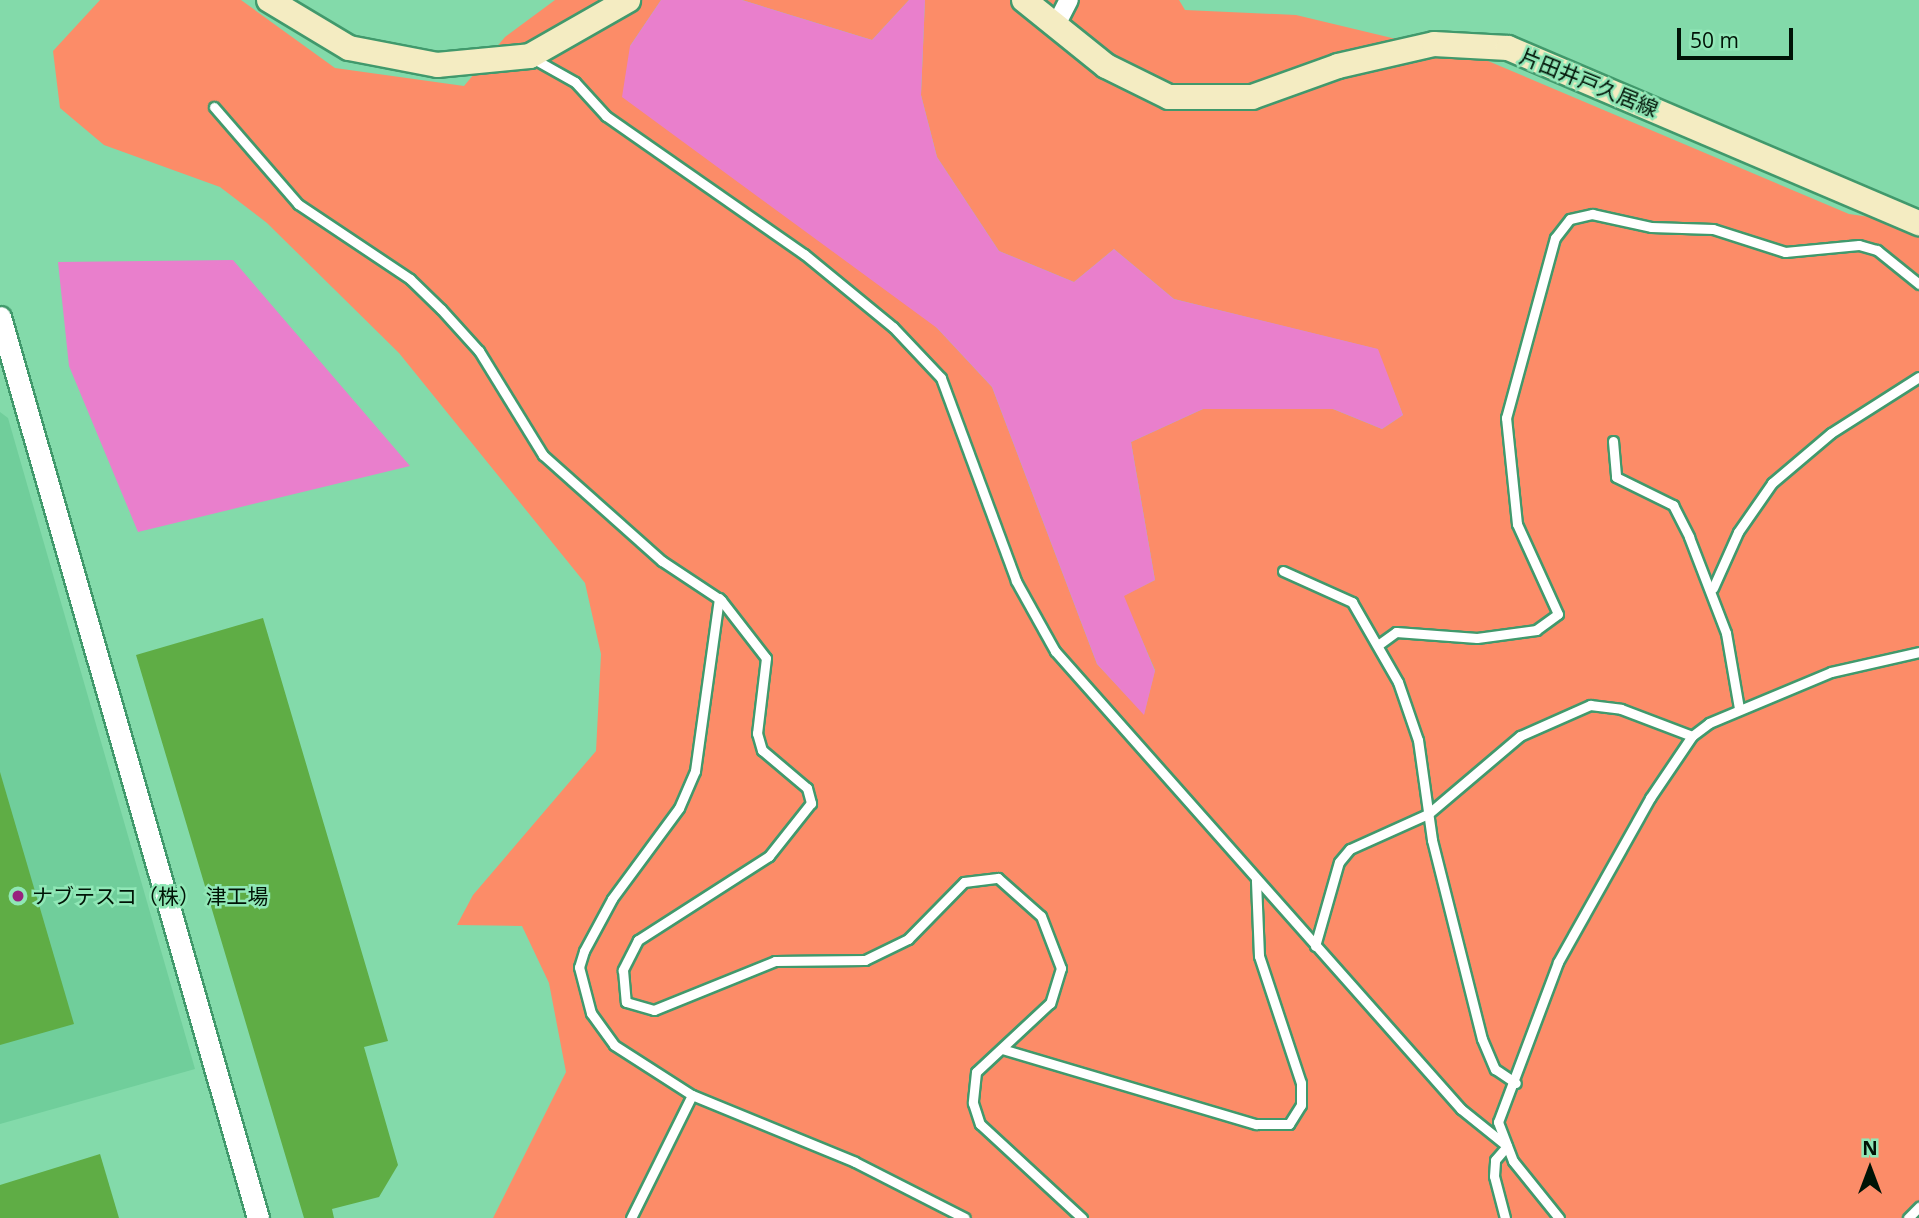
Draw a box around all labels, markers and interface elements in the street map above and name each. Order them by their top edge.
scale bar [1681,14,1797,58]
text: 50 m [1690,26,1739,54]
street label: 片田井戸久居線 [1516,43,1662,121]
place label: ナブテスコ（株） 津工場 [32,883,268,909]
marker: ナブテスコ（株） 津工場 [10,888,26,904]
north arrow [1835,1134,1905,1204]
text: N [1862,1135,1878,1161]

